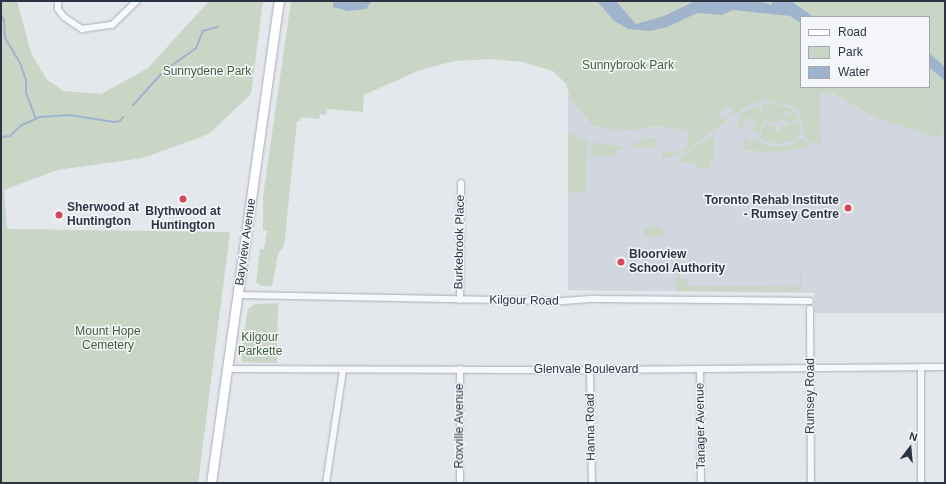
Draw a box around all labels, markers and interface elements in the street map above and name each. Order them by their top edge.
legend [800,16,930,88]
text: Road [838,25,867,39]
text: Park [838,45,863,59]
park label: Sunnybrook Park [582,59,674,73]
park label: Sunnydene Park [163,65,251,79]
text: Water [838,65,870,79]
marker: Blythwood at Huntington [178,194,188,204]
place label: Toronto Rehab Institute - Rumsey Centre [705,194,839,222]
street label: Burkebrook Place [452,195,468,289]
street label: Bayview Avenue [233,197,259,287]
place label: Sherwood at Huntington [67,201,139,229]
marker: Toronto Rehab Institute - Rumsey Centre [842,202,854,214]
place label: Blythwood at Huntington [145,205,221,233]
marker: Sherwood at Huntington [54,210,64,220]
place label: Bloorview School Authority [629,248,726,276]
marker: Bloorview School Authority [616,257,626,267]
street label: Kilgour Road [489,293,559,309]
park label: Mount Hope Cemetery [75,325,141,353]
park label: Kilgour Parkette [238,331,282,359]
street label: Rumsey Road [804,358,818,434]
street label: Glenvale Boulevard [534,363,638,377]
street label: Tanager Avenue [693,382,709,470]
street label: Roxville Avenue [453,383,467,469]
street label: Hanna Road [583,393,599,461]
north arrow [890,428,930,468]
text: N [908,430,919,443]

